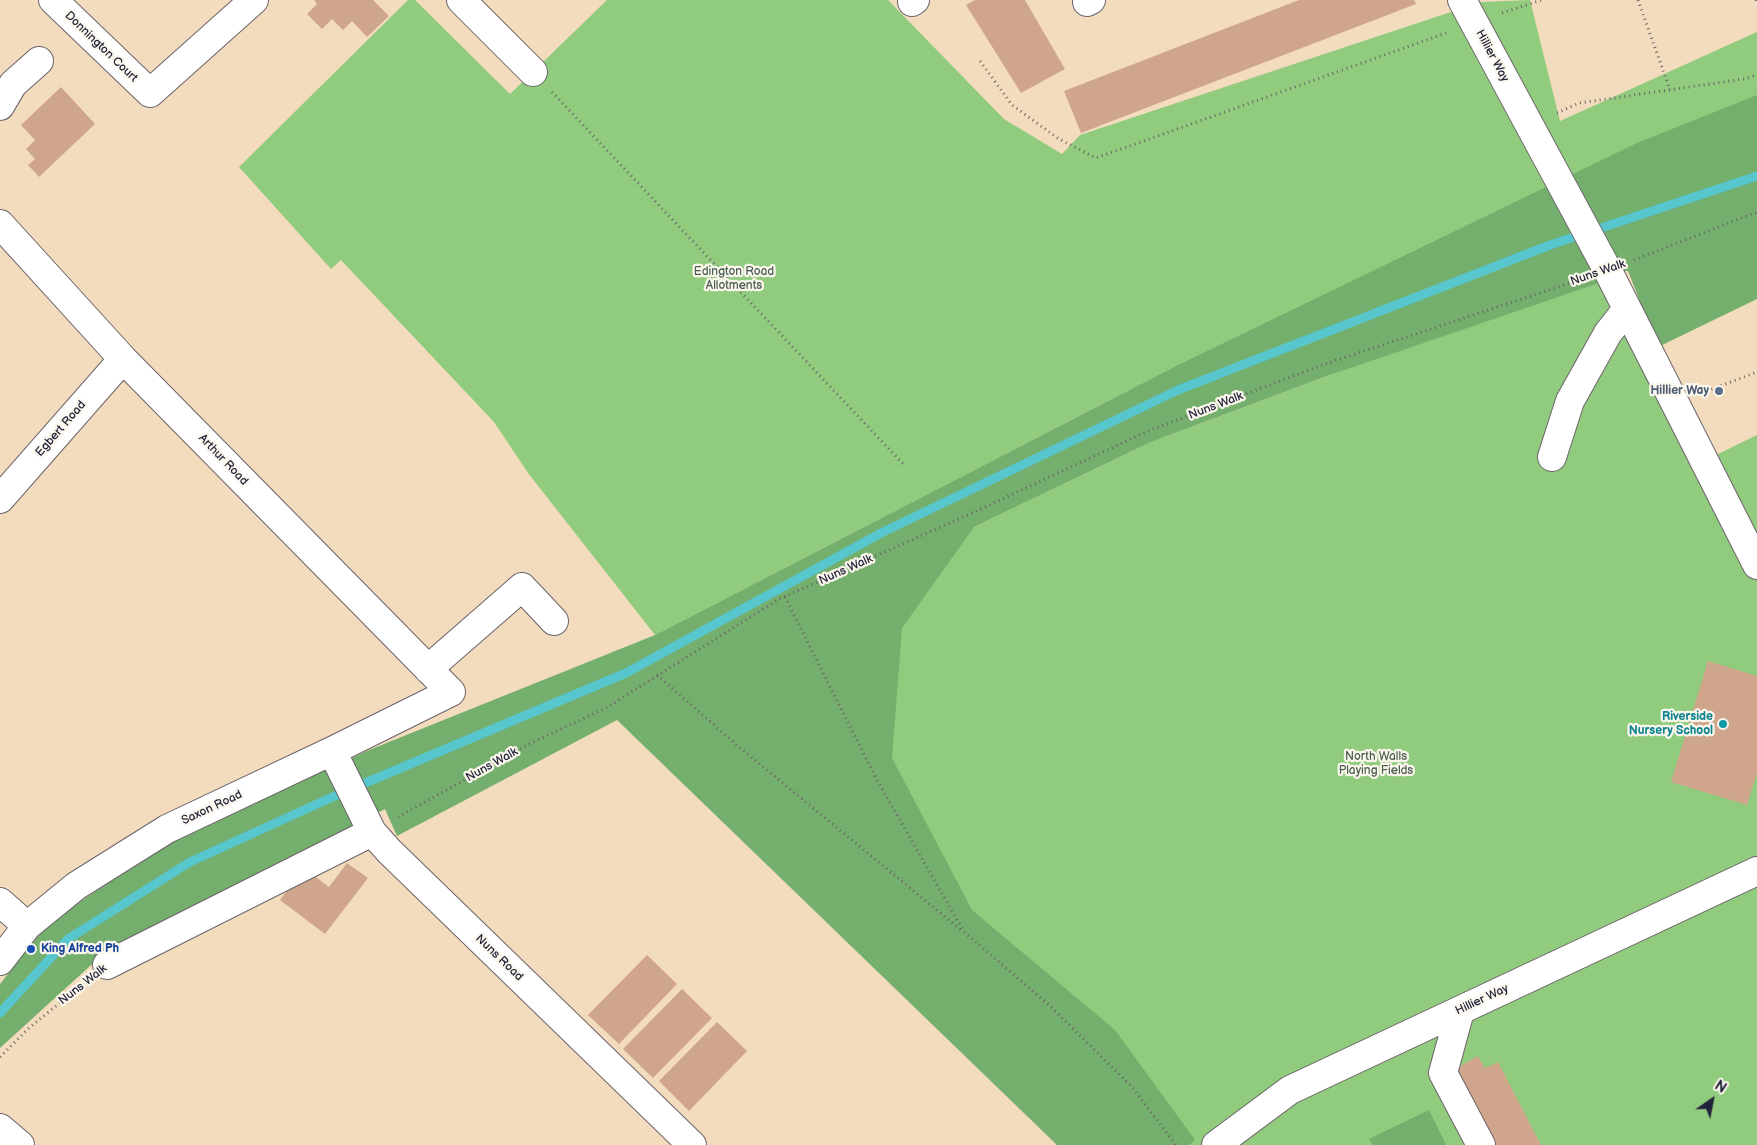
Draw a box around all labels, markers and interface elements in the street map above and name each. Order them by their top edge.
street label: Donnington Court [62,9,140,85]
street label: Hillier Way [1472,27,1512,85]
street label: Nuns Walk [1569,257,1627,289]
park label: Edington Road Allotments [694,265,774,293]
place label: Hillier Way [1650,384,1709,398]
marker: Hillier Way [1713,385,1725,397]
street label: Nuns Walk [1187,389,1245,423]
street label: Egbert Road [33,398,89,460]
street label: Arthur Road [195,432,251,488]
street label: Nuns Walk [817,552,875,588]
place label: Riverside Nursery School [1629,710,1713,738]
marker: Riverside Nursery School [1717,718,1729,730]
street label: Nuns Walk [463,745,521,785]
park label: North Walls Playing Fields [1339,750,1413,778]
street label: Saxon Road [179,788,245,828]
street label: Nuns Road [472,932,526,984]
place label: King Alfred Ph [41,942,119,956]
marker: King Alfred Ph [25,943,37,955]
street label: Nuns Walk [56,962,110,1008]
street label: Hillier Way [1453,981,1511,1019]
north arrow [1687,1075,1737,1125]
text: N [1711,1077,1729,1097]

